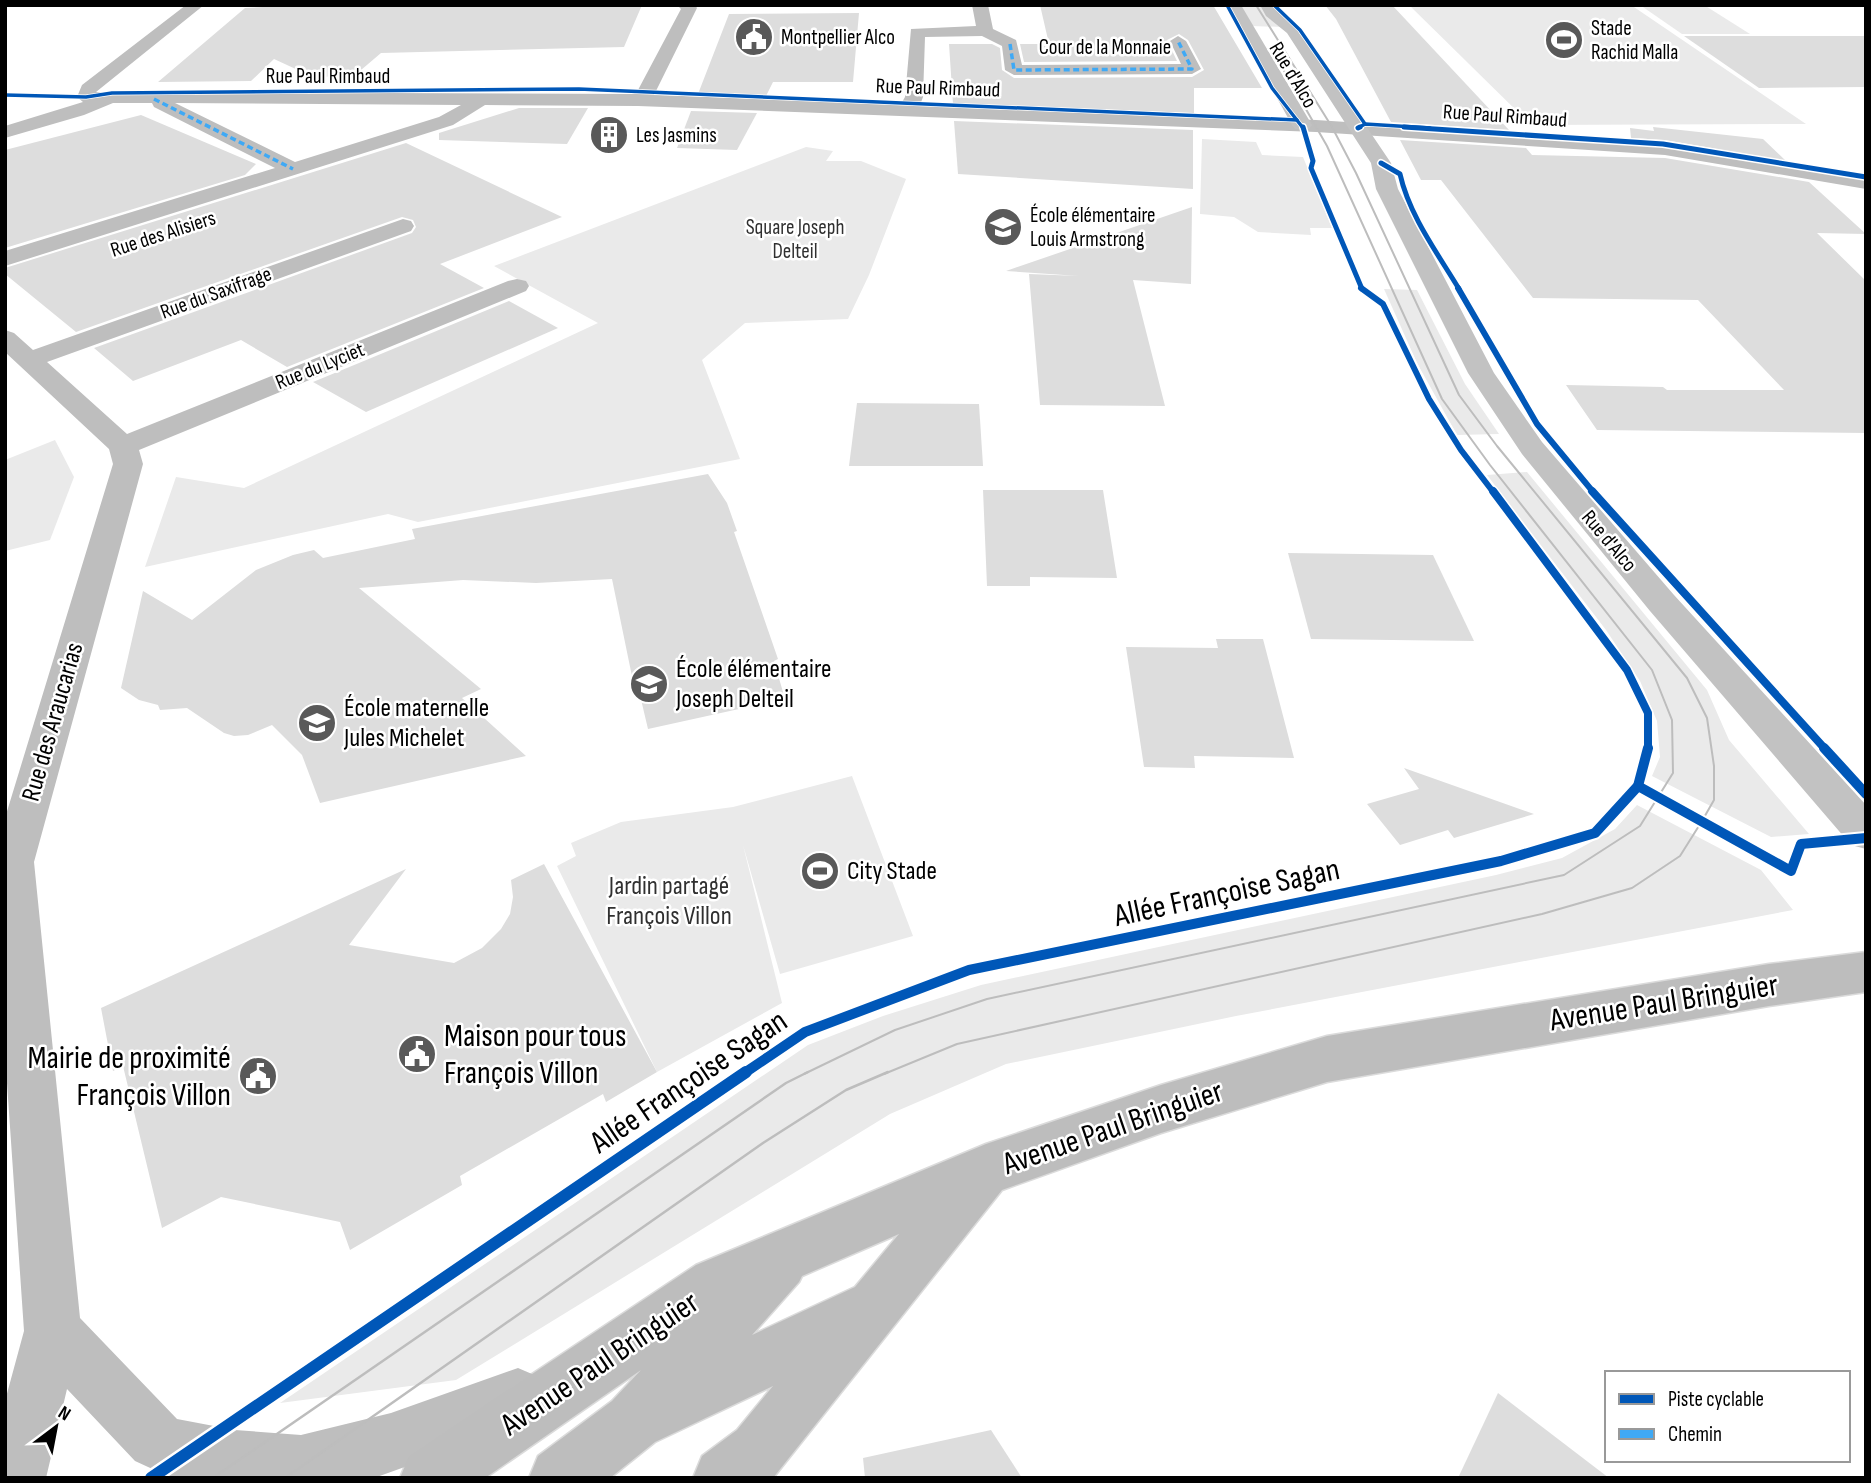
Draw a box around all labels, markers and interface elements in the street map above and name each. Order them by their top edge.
public building icon: Montpellier Alco [733,16,775,58]
place label: Stade Rachid Malla [1591,16,1678,65]
sports icon: Stade Rachid Malla [1543,19,1585,61]
place label: Montpellier Alco [781,25,895,50]
street label: Cour de la Monnaie [1039,35,1171,60]
street label: Rue d'Alco [1264,37,1322,113]
street label: Rue Paul Rimbaud [266,64,390,89]
street label: Rue Paul Rimbaud [875,73,1001,103]
street label: Rue Paul Rimbaud [1442,99,1568,133]
building icon: Les Jasmins [588,114,630,156]
place label: Les Jasmins [636,123,717,148]
place label: École élémentaire Louis Armstrong [1030,203,1156,252]
street label: Rue des Alisiers [107,205,219,263]
school or university icon: École élémentaire Louis Armstrong [982,206,1024,248]
park label: Square Joseph Delteil [746,215,844,264]
street label: Rue du Saxifrage [157,261,275,325]
street label: Rue du Lyciet [272,337,368,395]
street label: Rue d'Alco [1576,505,1642,577]
street label: Rue des Araucarias [16,639,90,805]
place label: École élémentaire Joseph Delteil [675,654,831,715]
school or university icon: École élémentaire Joseph Delteil [628,663,670,705]
place label: École maternelle Jules Michelet [343,693,489,754]
school or university icon: École maternelle Jules Michelet [296,702,338,744]
sports icon: City Stade [799,850,841,892]
street label: Allée Françoise Sagan [1110,850,1343,936]
place label: City Stade [847,856,937,887]
park label: Jardin partagé François Villon [606,871,732,932]
street label: Avenue Paul Bringuier [1546,966,1781,1040]
street label: Allée Françoise Sagan [582,1002,795,1163]
place label: Maison pour tous François Villon [444,1017,626,1093]
public building icon: Maison pour tous François Villon [396,1033,438,1075]
place label: Mairie de proximité François Villon [28,1039,231,1115]
public building icon: Mairie de proximité François Villon [237,1055,279,1097]
street label: Avenue Paul Bringuier [997,1072,1228,1184]
street label: Avenue Paul Bringuier [493,1283,706,1445]
legend [1605,1371,1850,1462]
text: Piste cyclable [1668,1387,1764,1412]
north arrow [21,1392,91,1462]
text: N [54,1401,75,1426]
text: Chemin [1668,1422,1722,1447]

